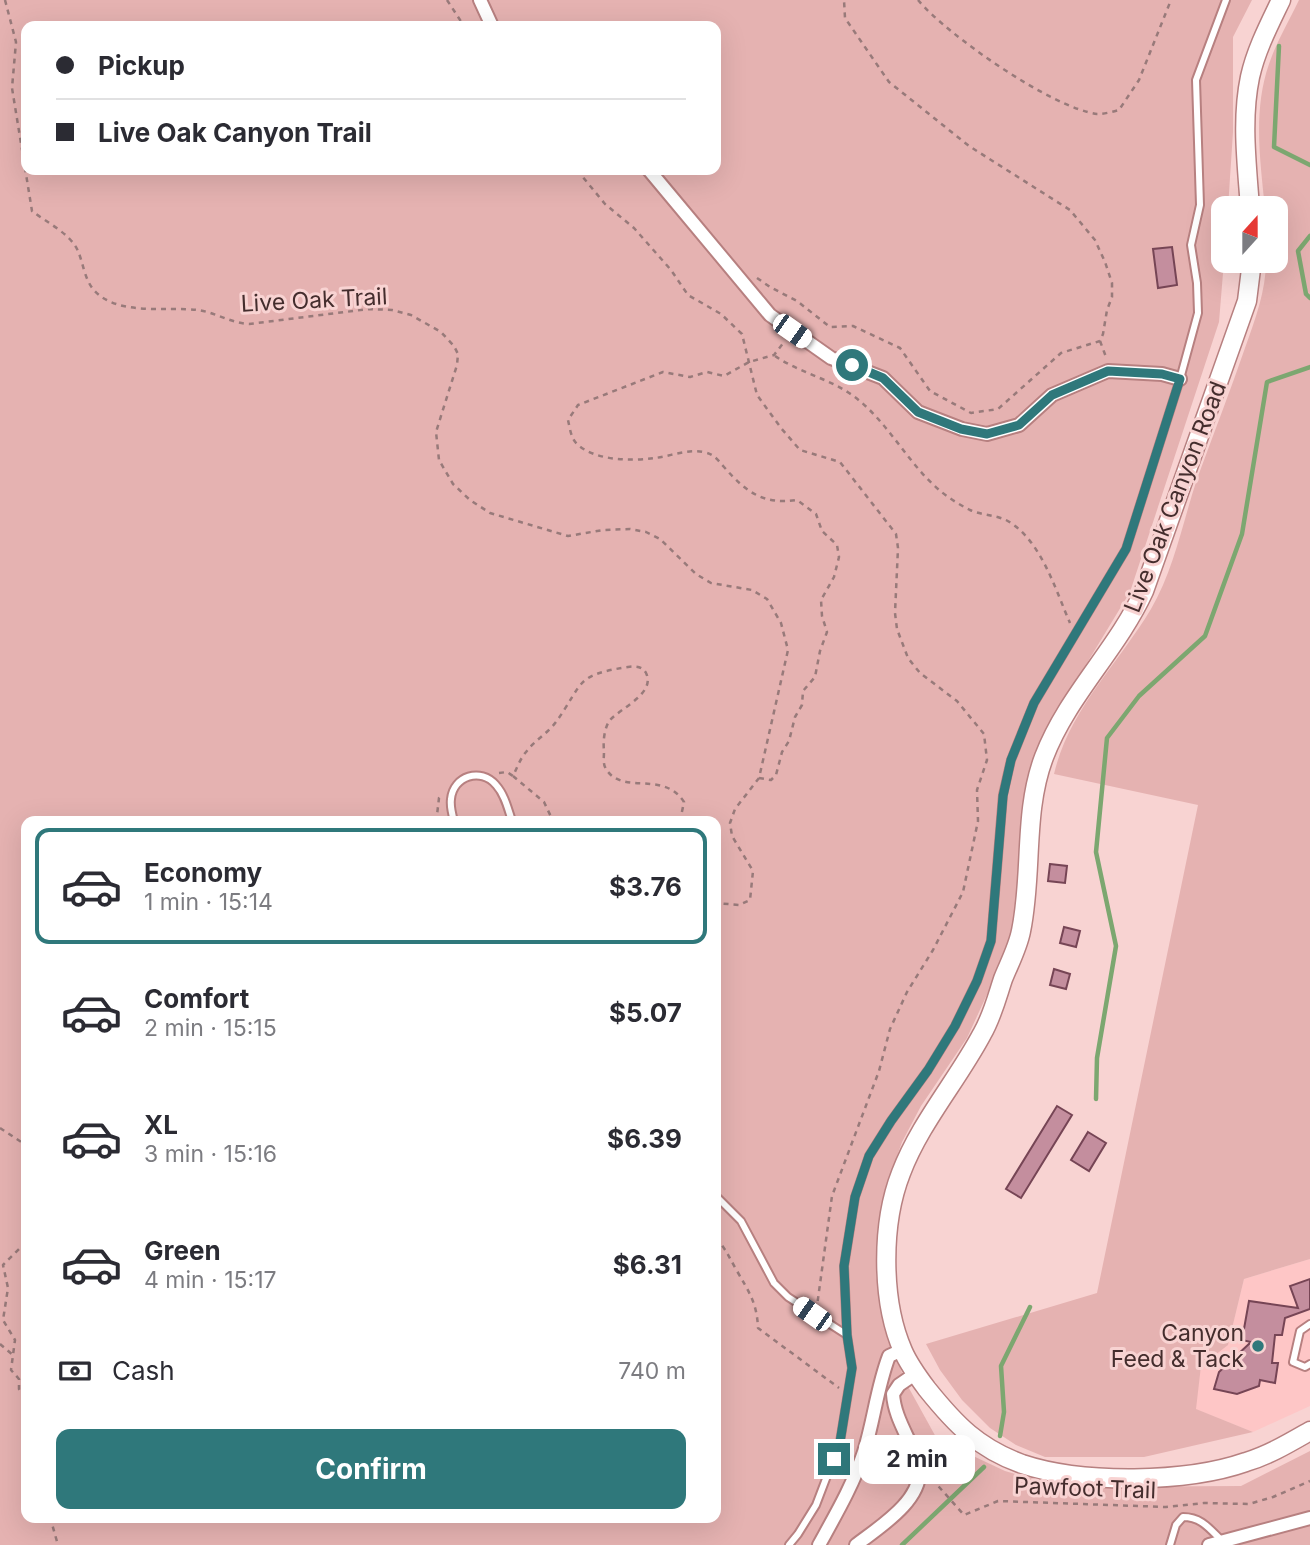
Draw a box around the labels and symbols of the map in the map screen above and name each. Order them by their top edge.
north arrow [1211,196,1288,273]
street label: Live Oak Trail [240,282,388,318]
car [769,310,816,352]
route start [836,349,868,381]
street label: Live Oak Canyon Road [1118,377,1232,617]
car [789,1293,836,1335]
place label: Canyon Feed & Tack [1111,1319,1244,1373]
marker: Canyon Feed & Tack [1250,1338,1266,1354]
callout: 2 min [858,1434,974,1484]
route end [818,1443,850,1475]
street label: Pawfoot Trail [1014,1472,1156,1504]

